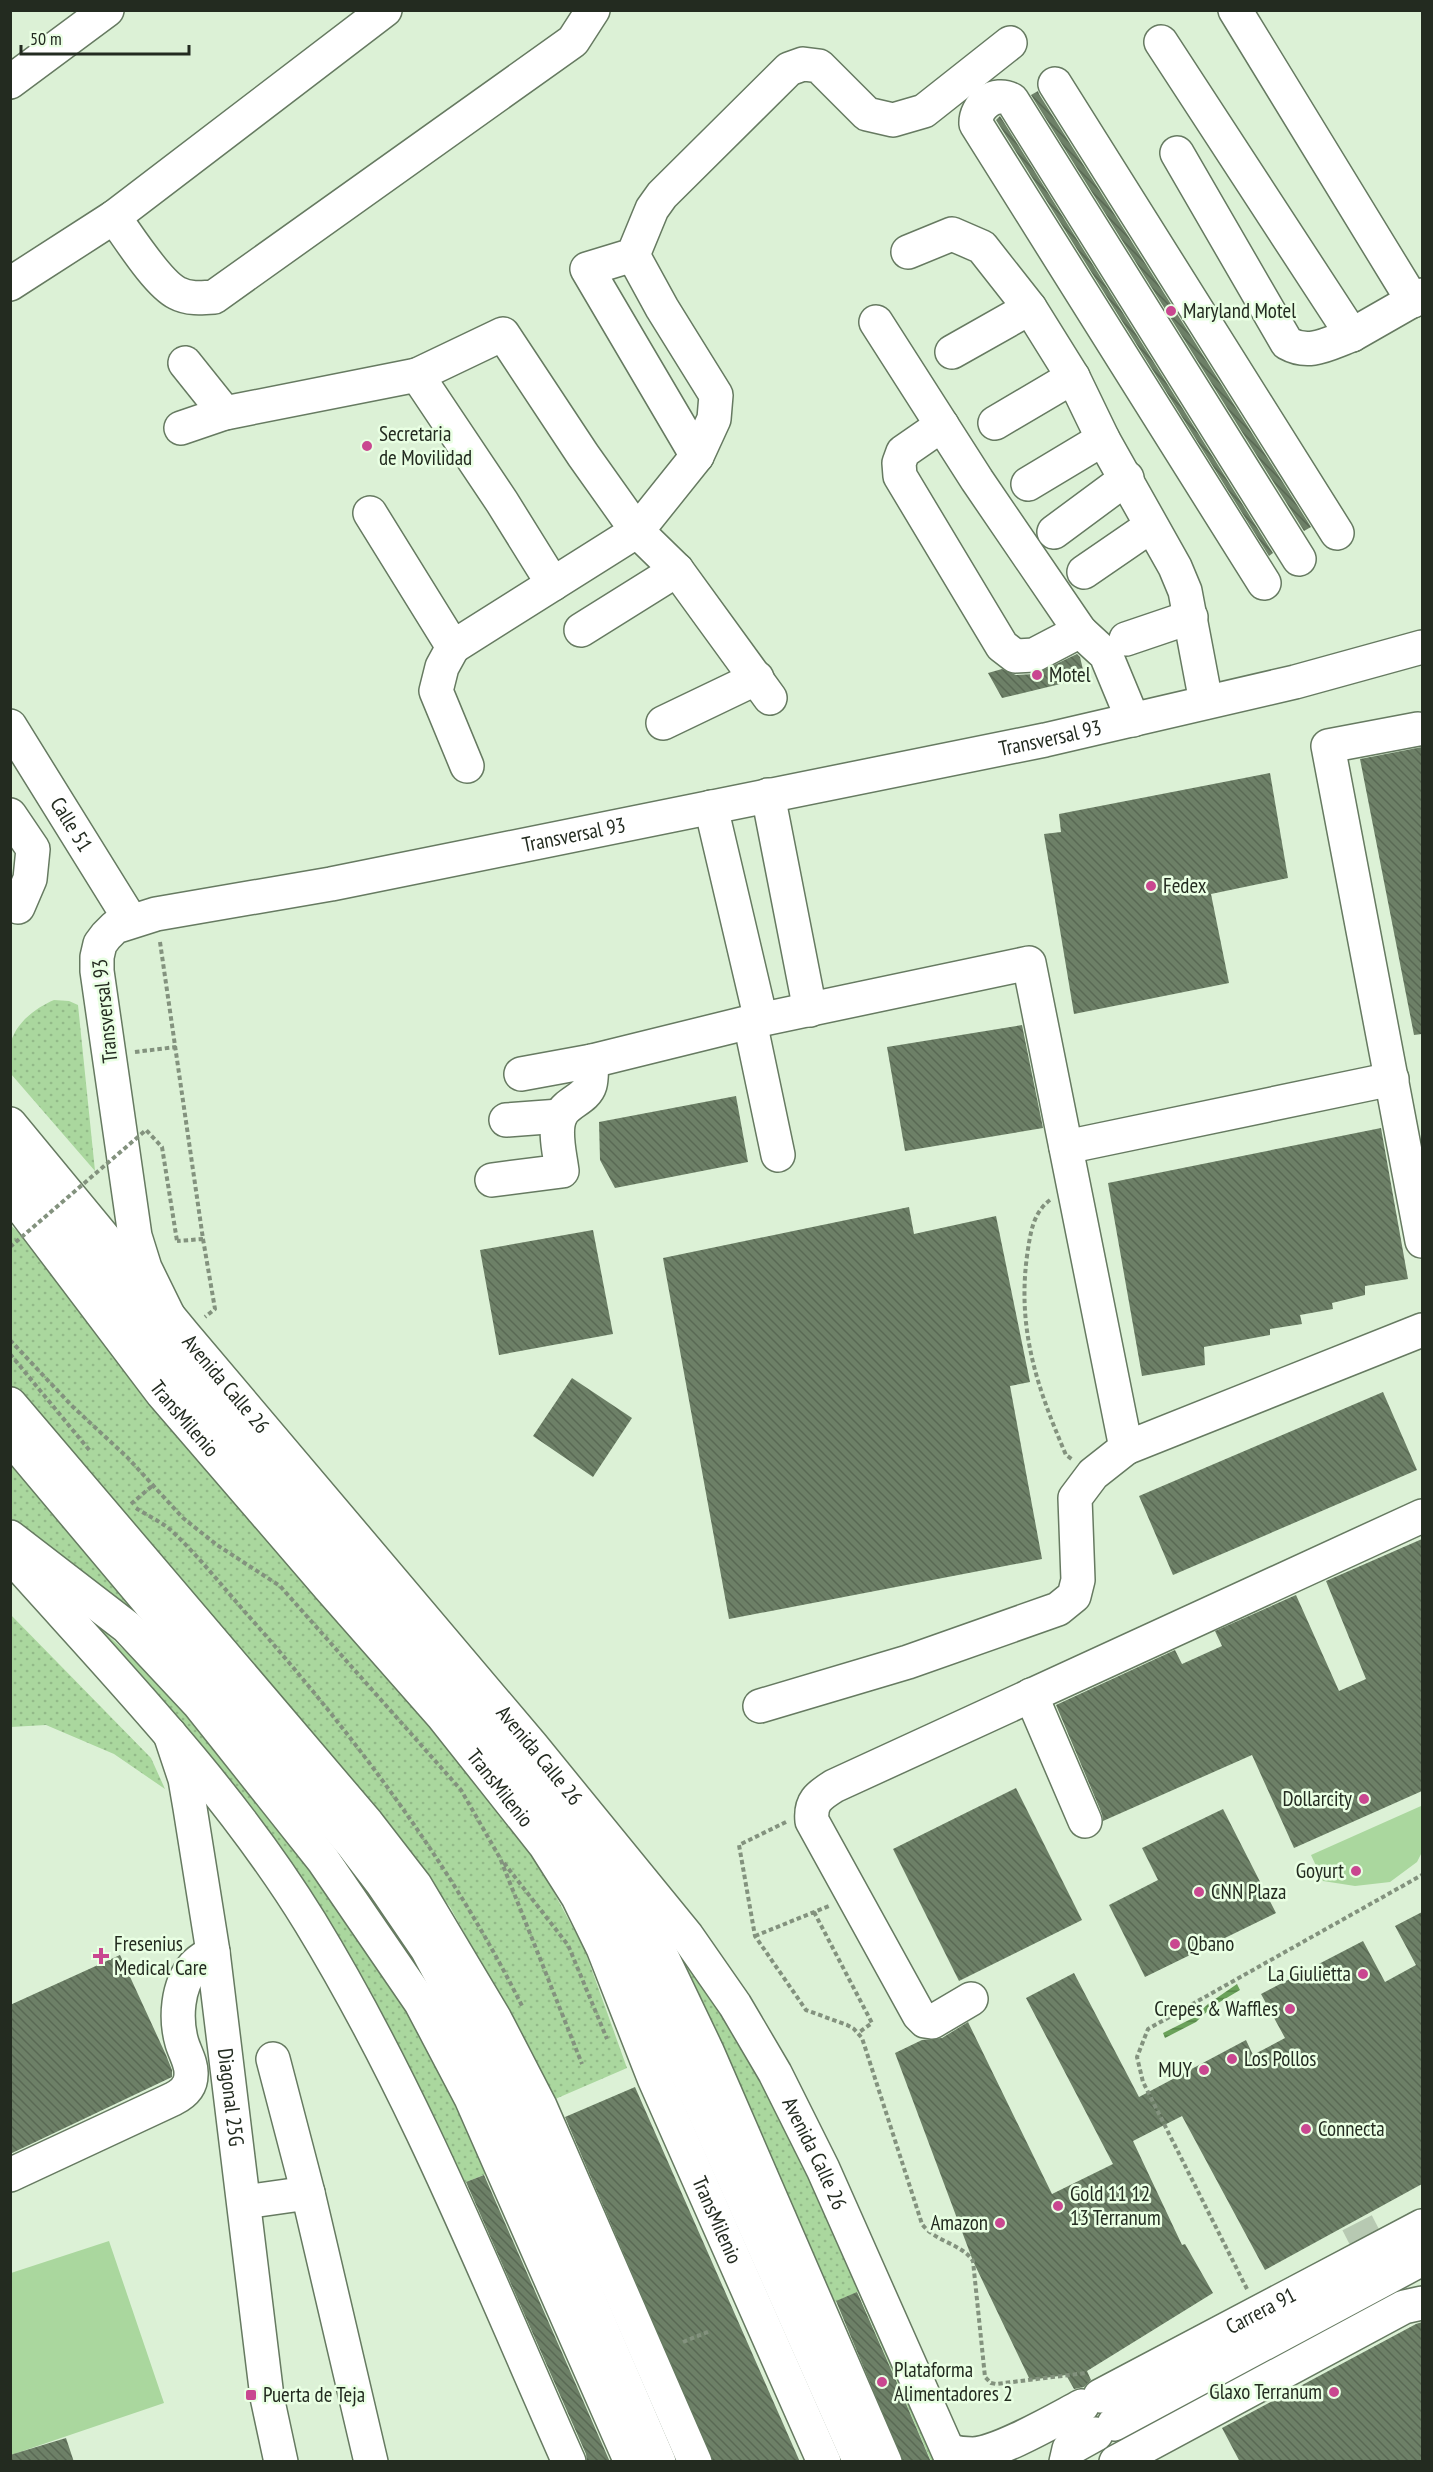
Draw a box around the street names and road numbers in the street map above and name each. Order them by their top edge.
street label: Transversal 93 [996,713,1104,762]
street label: Calle 51 [44,792,99,857]
street label: Transversal 93 [520,811,628,858]
street label: Transversal 93 [86,958,123,1064]
street label: Avenida Calle 26 [177,1329,276,1439]
street label: TransMilenio [144,1375,225,1462]
street label: Avenida Calle 26 [491,1700,589,1811]
street label: TransMilenio [461,1743,540,1832]
street label: Diagonal 25G [212,2047,250,2148]
street label: Avenida Calle 26 [776,2093,853,2214]
street label: TransMilenio [686,2172,748,2268]
street label: Carrera 91 [1221,2281,1300,2340]

